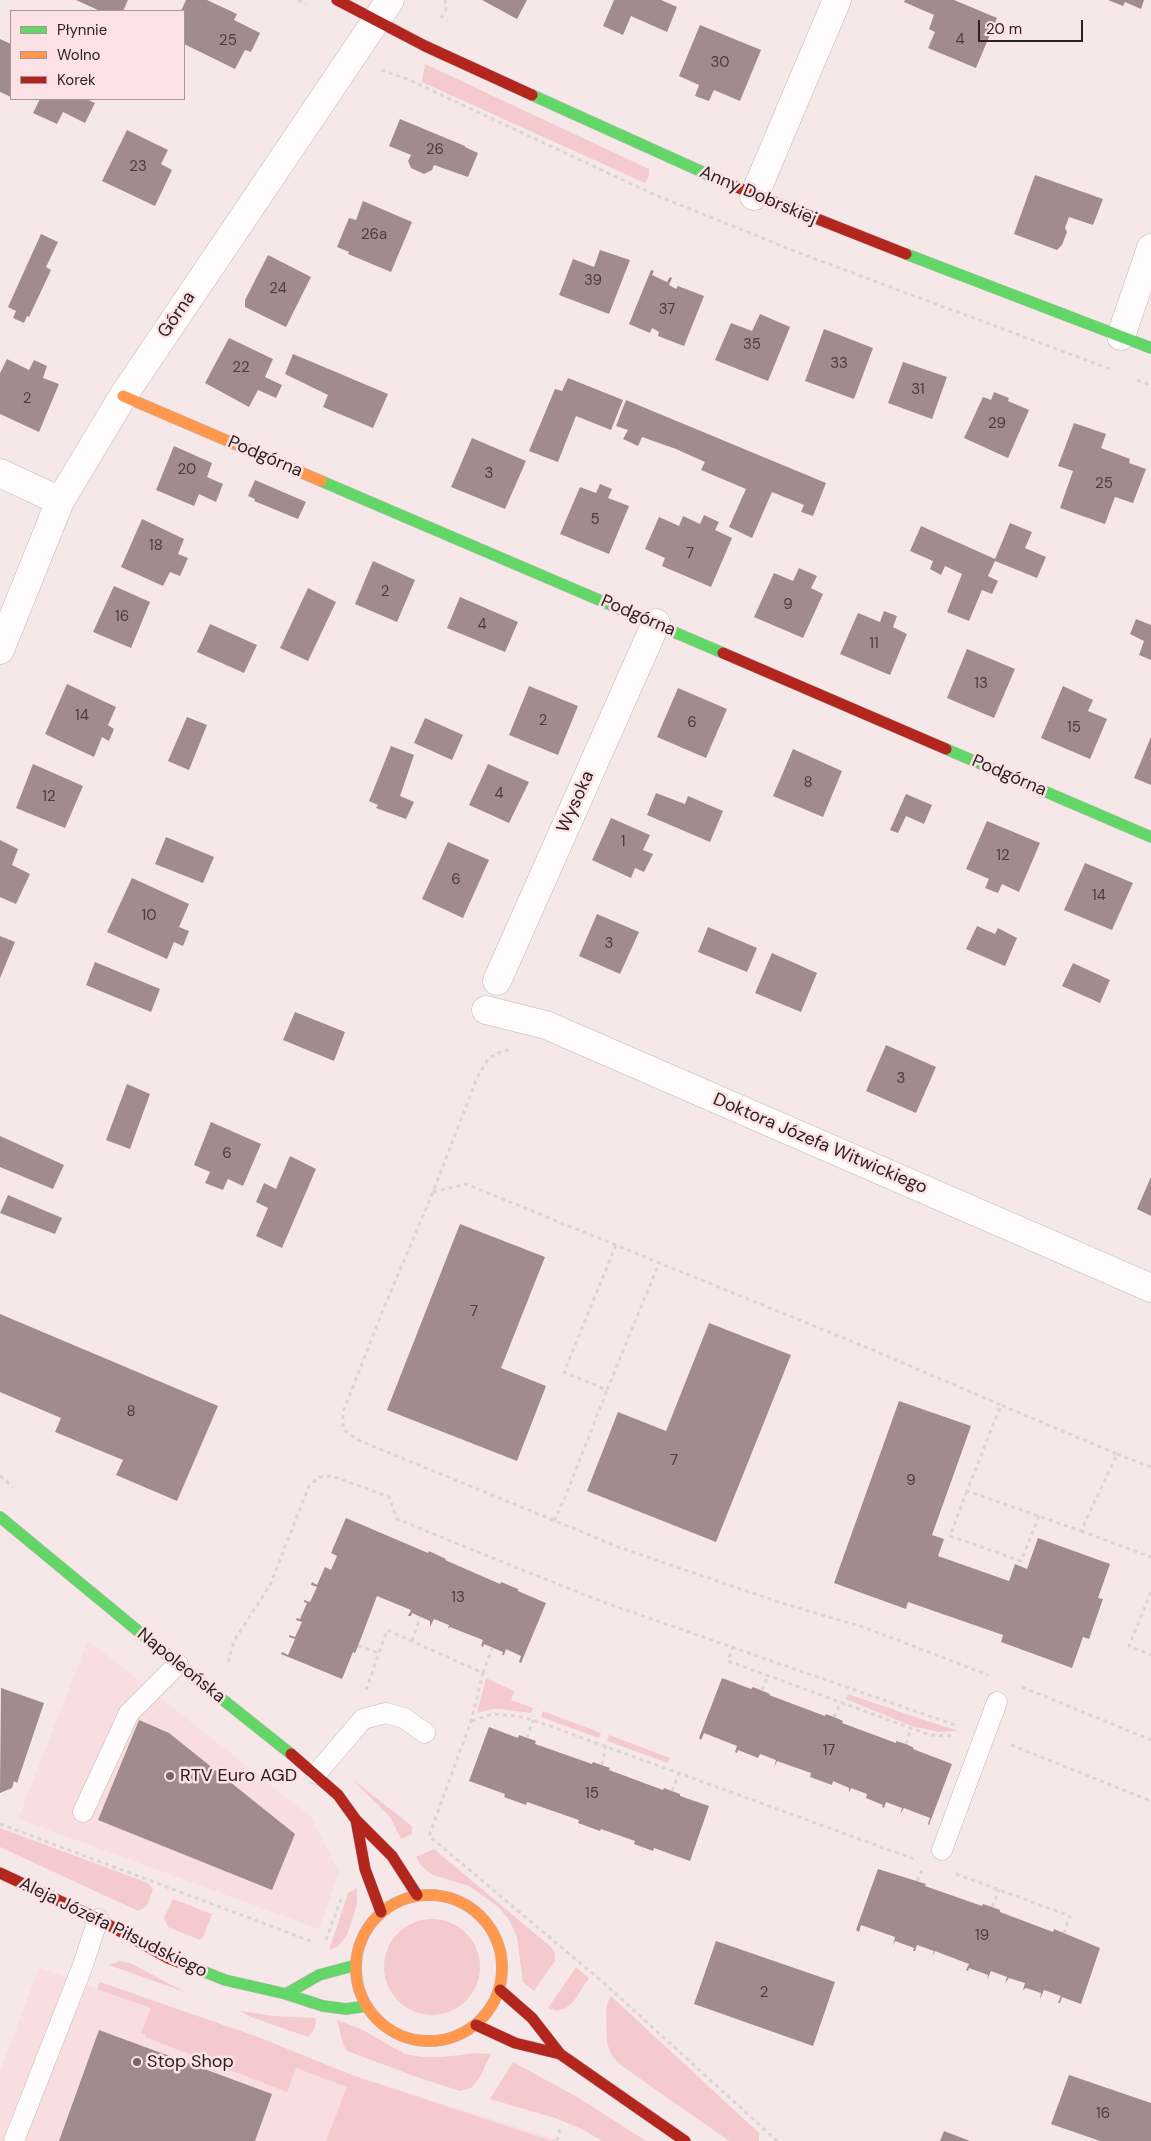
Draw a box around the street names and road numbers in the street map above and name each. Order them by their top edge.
street label: Anny Dobrskiej [696,162,820,230]
street label: Górna [154,288,200,342]
street label: Podgórna [224,432,306,482]
street label: Podgórna [597,591,679,641]
street label: Podgórna [968,751,1050,801]
street label: Wysoka [553,768,599,836]
street label: Doktora Józefa Witwickiego [710,1089,930,1199]
street label: Napoleońska [133,1624,229,1708]
street label: Aleja Józefa Piłsudskiego [15,1873,211,1983]

